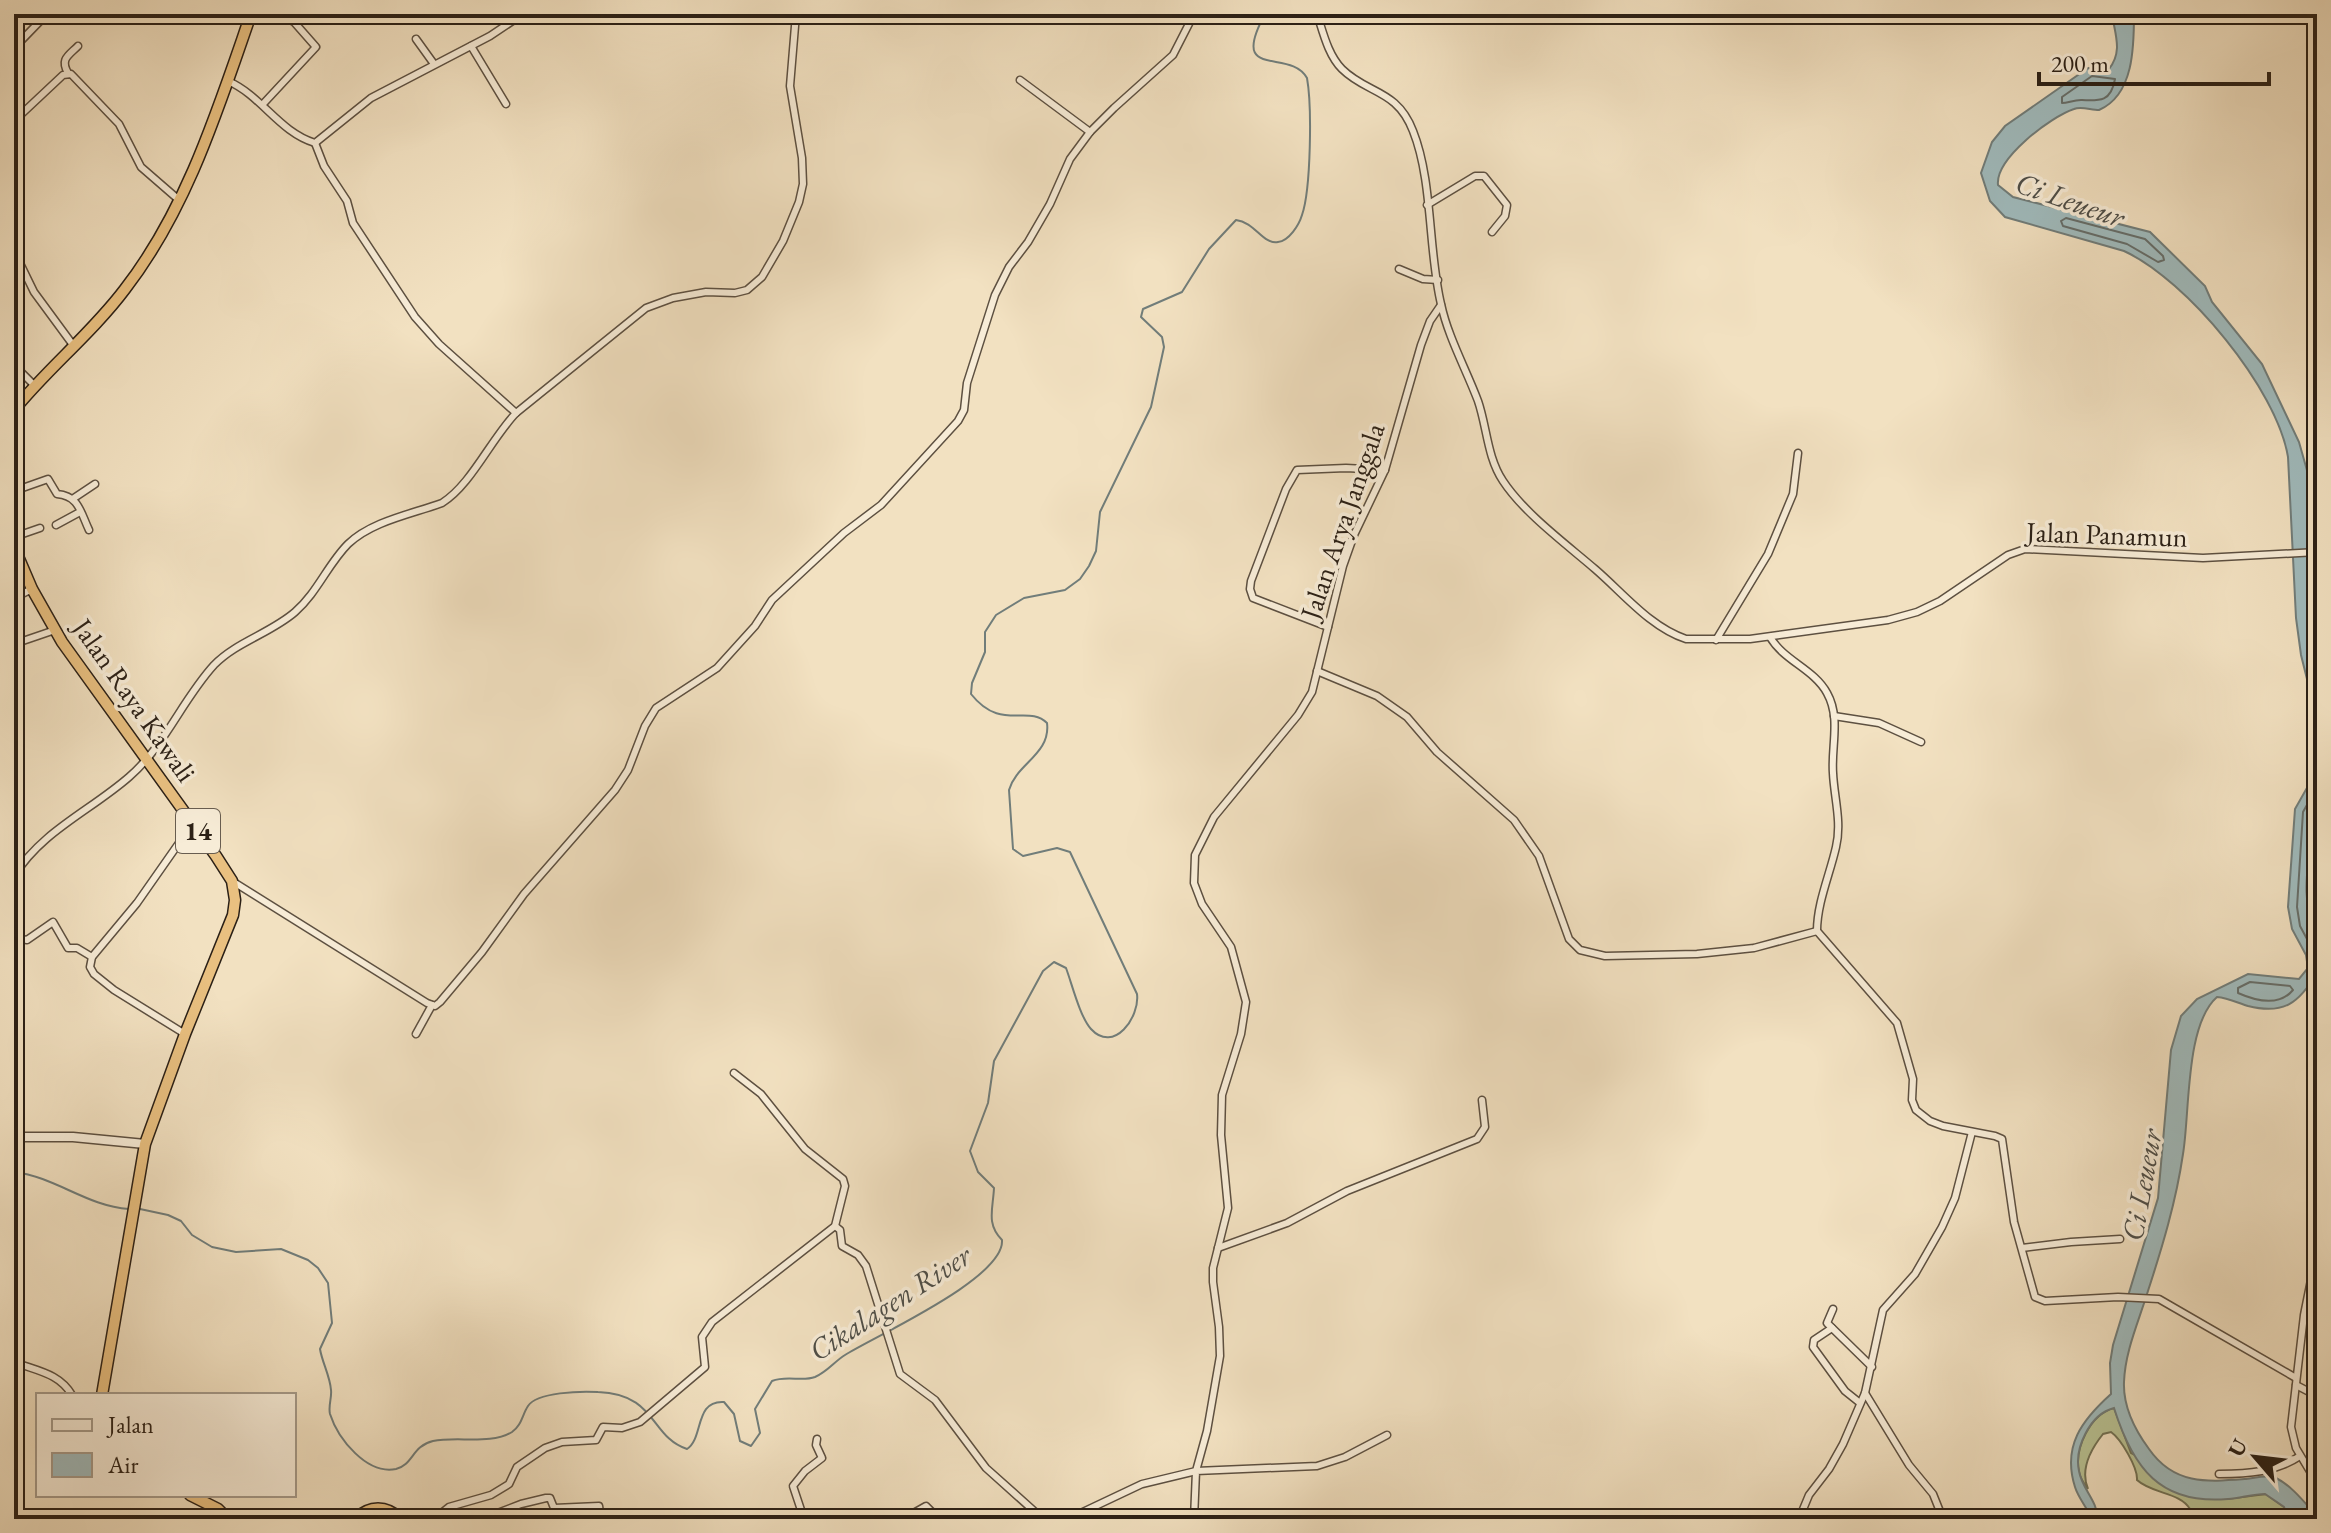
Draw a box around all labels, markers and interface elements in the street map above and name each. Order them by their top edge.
scale bar [2039,36,2269,86]
text: 200 m [2051,48,2109,79]
water label: Ci Leueur [2011,163,2131,237]
street label: Jalan Arya Janggala [1291,417,1393,626]
street label: Jalan Panamun [2024,513,2189,555]
street label: Jalan Raya Kawali [64,610,205,789]
road number: 14 [176,809,220,853]
water label: Ci Leueur [2113,1124,2171,1244]
water label: Cikalagen River [801,1235,980,1370]
legend [36,1393,296,1497]
text: Jalan [106,1409,154,1440]
north arrow [2215,1417,2295,1497]
text: U [2221,1433,2255,1462]
text: Air [107,1449,139,1480]

